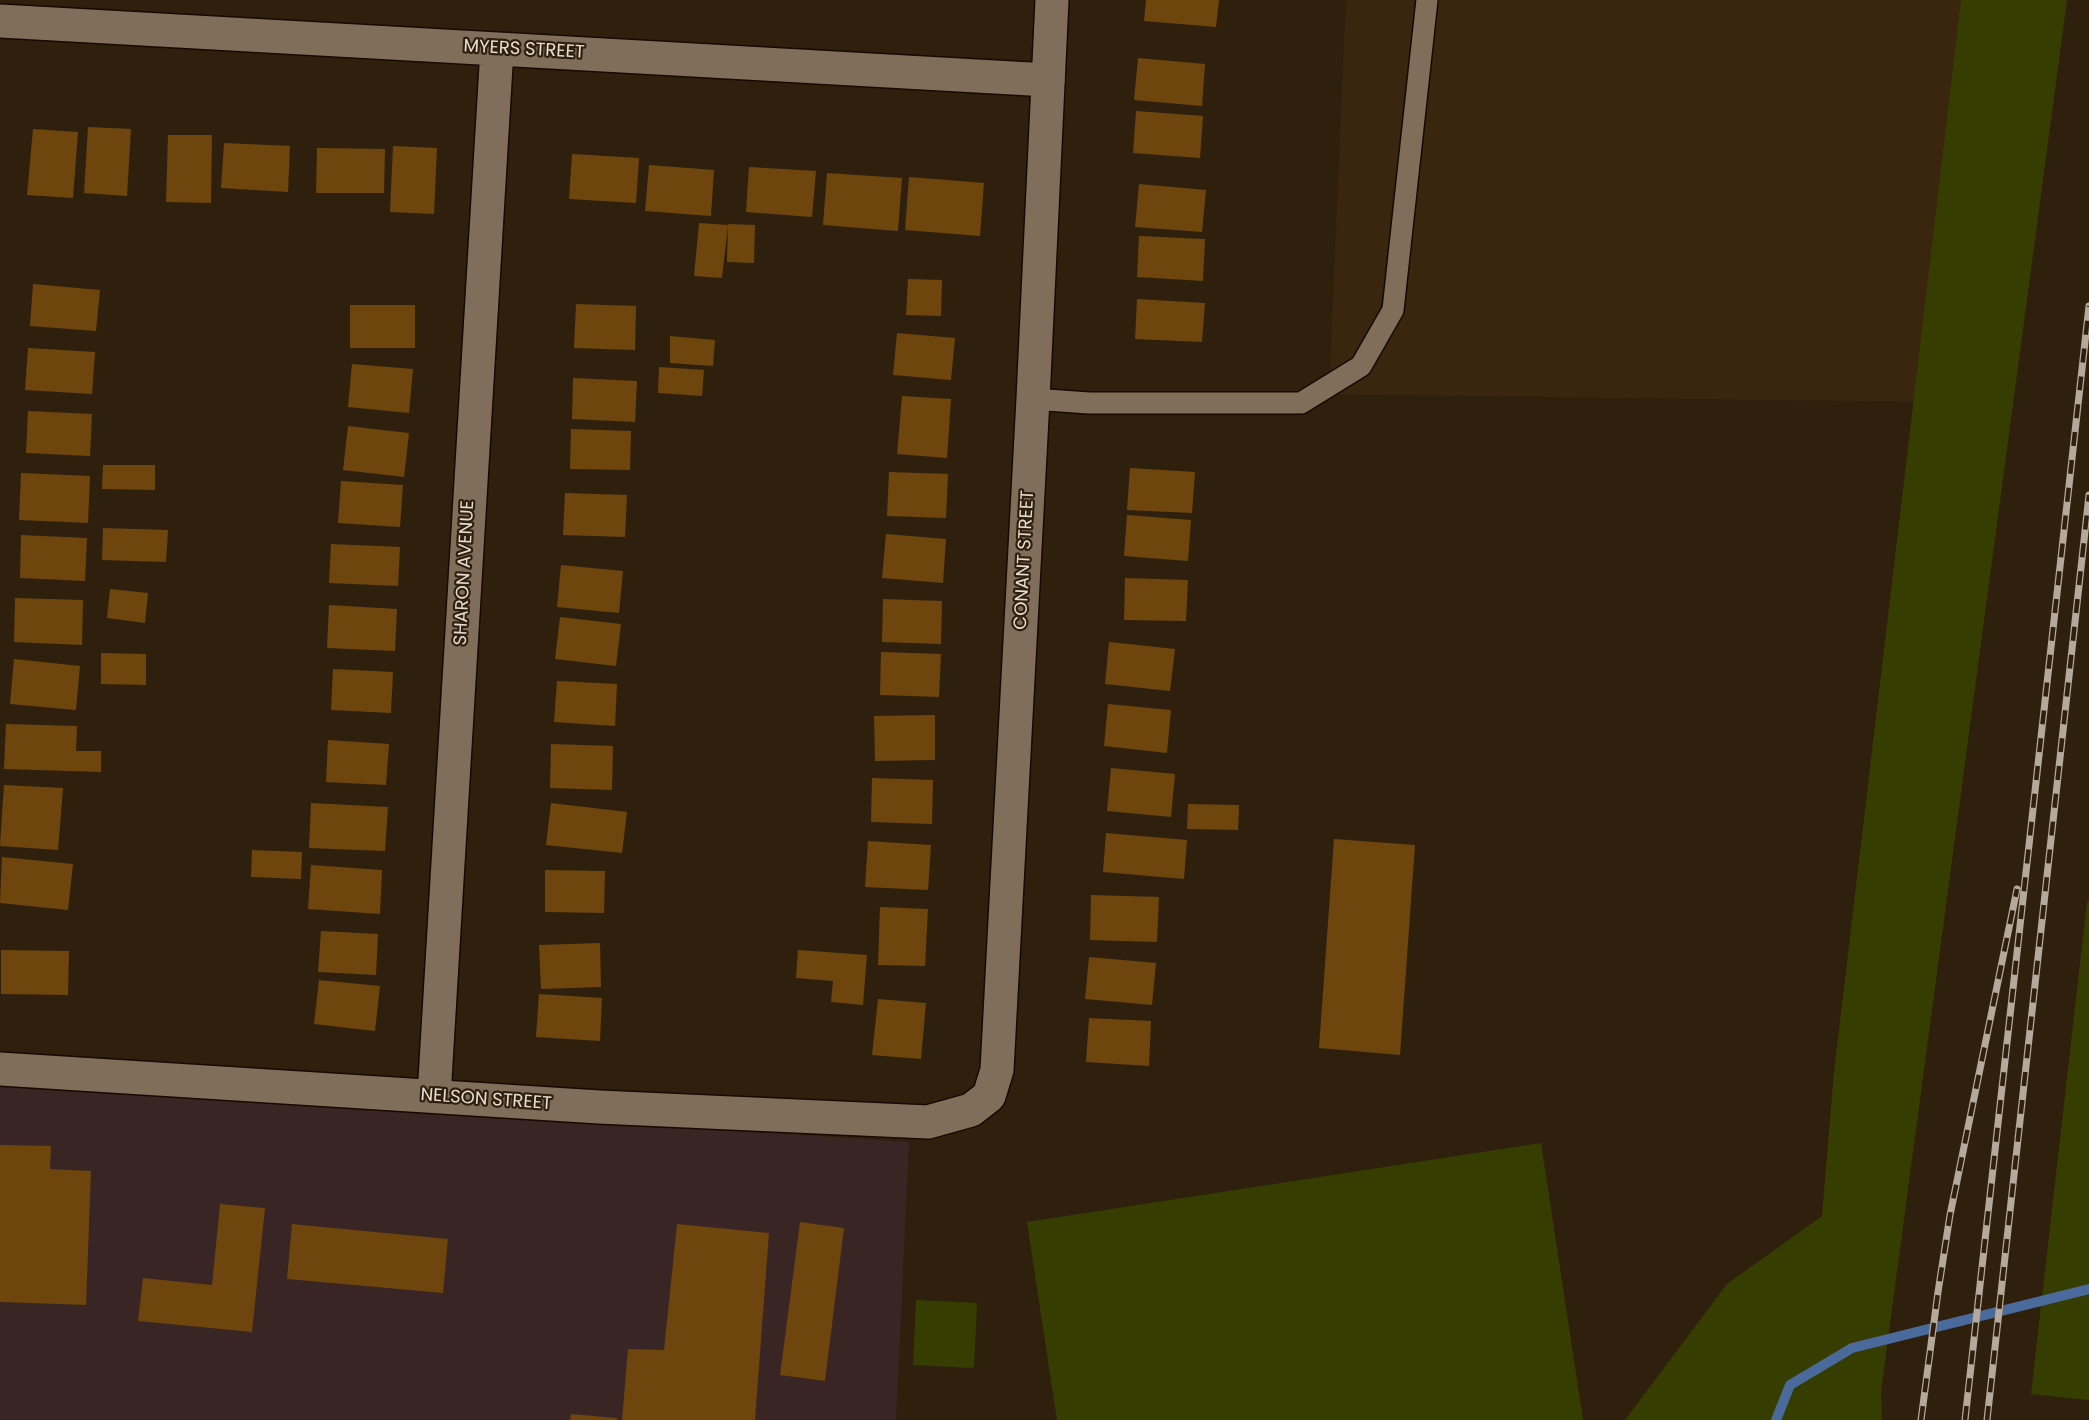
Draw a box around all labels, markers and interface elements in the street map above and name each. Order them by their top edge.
street label: MYERS STREET [463,36,585,64]
street label: CONANT STREET [1011,490,1039,630]
street label: SHARON AVENUE [450,500,480,646]
street label: NELSON STREET [420,1085,552,1115]

